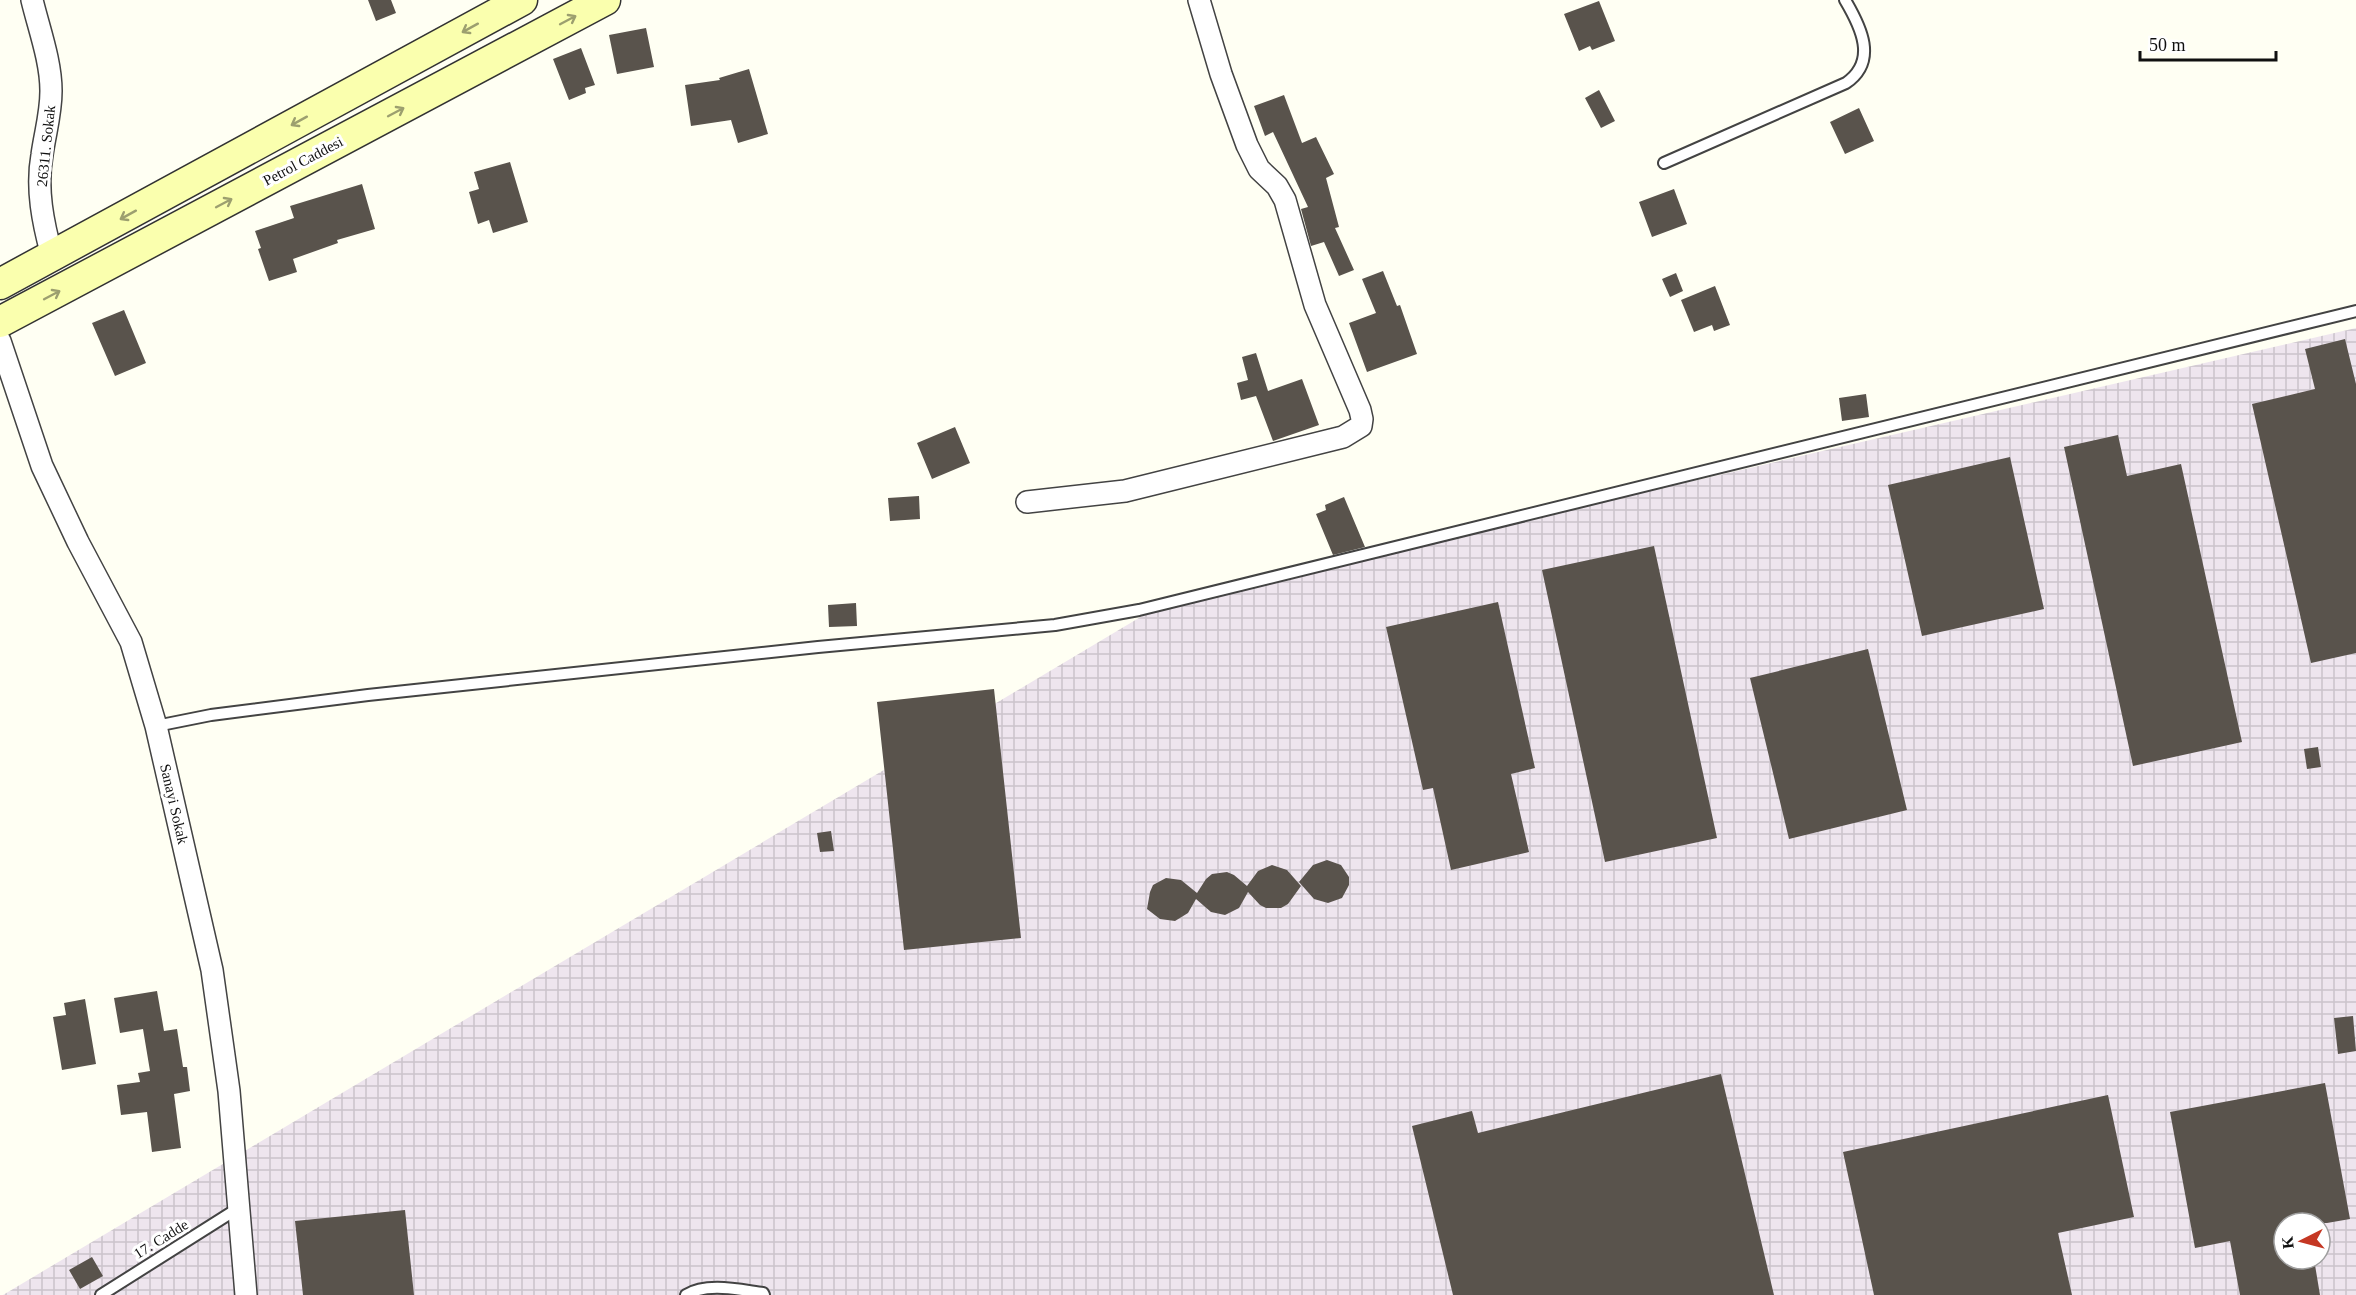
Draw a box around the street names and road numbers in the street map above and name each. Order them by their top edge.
street label: 26311. Sokak [34,104,58,188]
street label: Petrol Caddesi [260,133,346,189]
street label: Sanayi Sokak [157,762,191,846]
street label: 17. Cadde [131,1216,191,1262]

